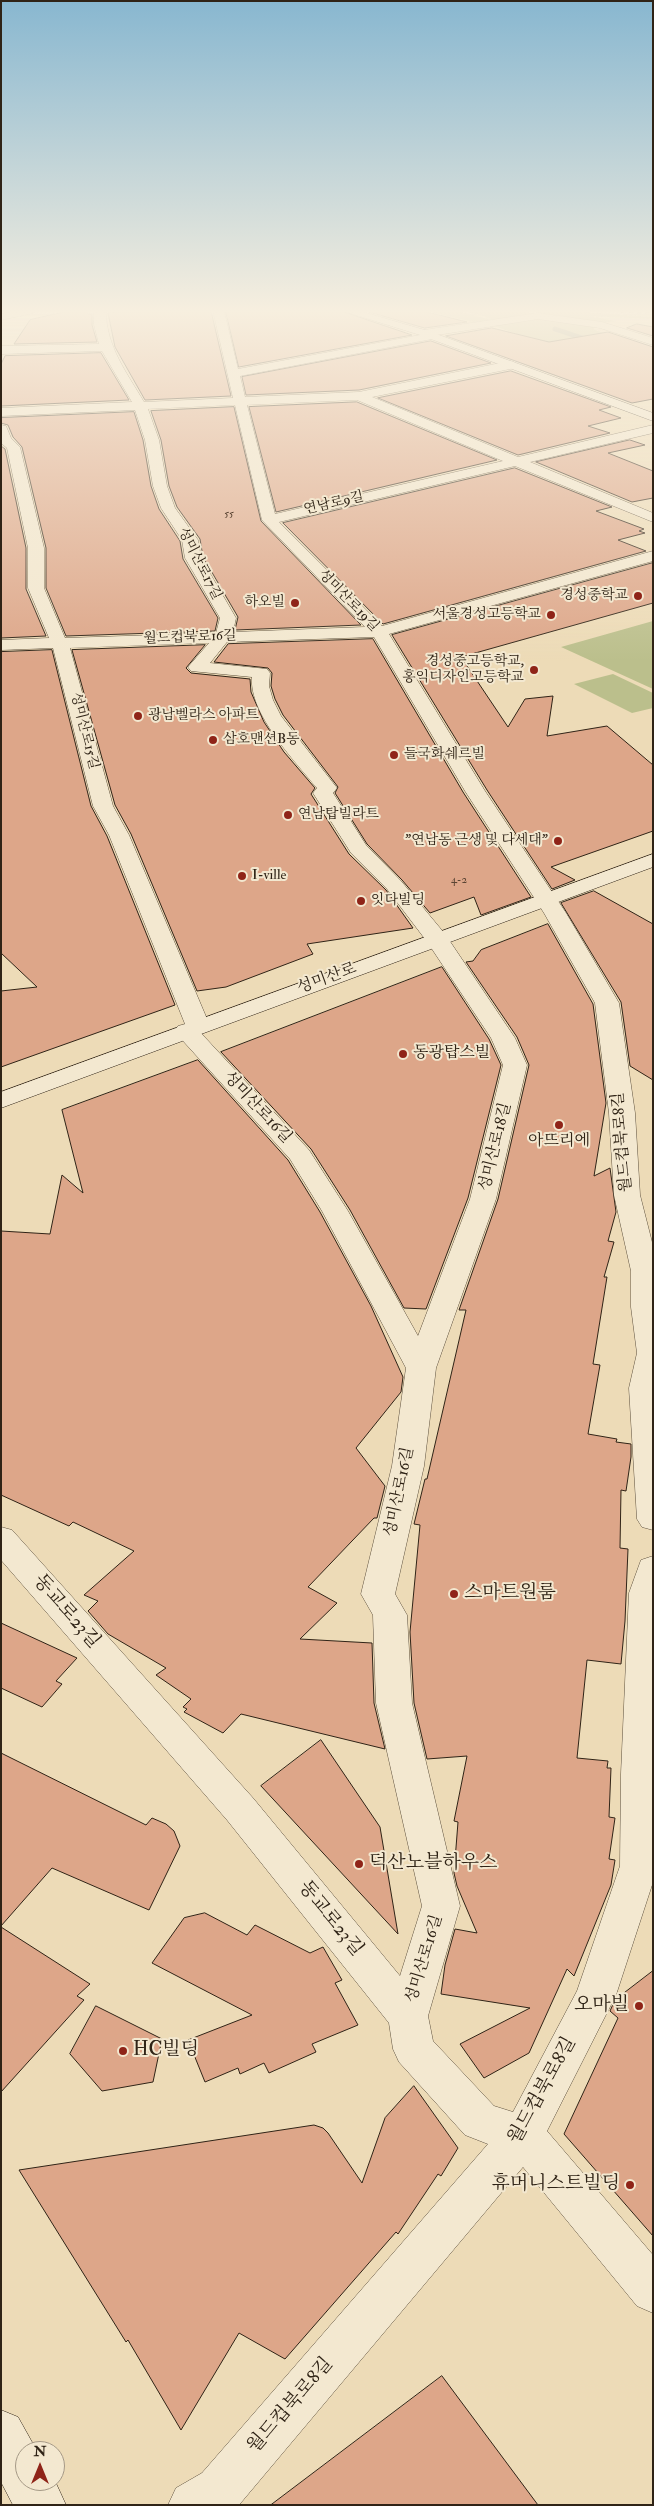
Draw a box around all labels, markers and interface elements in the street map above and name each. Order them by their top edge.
street label: 연남로9길 [302,489,366,519]
house number: 55 [224,508,234,522]
street label: 성미산로17길 [174,525,224,603]
street label: 성미산로19길 [314,566,382,636]
place label: 경성중학교 [560,588,628,604]
marker: 경성중학교 [632,590,644,602]
place label: 하오빌 [244,595,285,611]
marker: 하오빌 [289,597,301,609]
place label: 서울경성고등학교 [433,607,541,623]
marker: 서울경성고등학교 [545,609,557,621]
street label: 월드컵북로16길 [143,628,237,648]
place label: 경성중고등학교, 홍익디자인고등학교 [402,654,524,686]
marker: 경성중고등학교, 홍익디자인고등학교 [528,664,540,676]
street label: 성미산로15길 [66,691,102,771]
place label: 광남벨라스 아파트 [148,708,259,724]
marker: 광남벨라스 아파트 [132,710,144,722]
place label: 삼호맨션B동 [223,732,300,748]
marker: 삼호맨션B동 [207,734,219,746]
place label: 들국화쉐르빌 [404,747,485,763]
marker: 들국화쉐르빌 [388,749,400,761]
place label: 연남탑빌라트 [298,807,379,823]
marker: 연남탑빌라트 [282,809,294,821]
place label: "연남동 근생 및 다세대" [405,833,548,849]
marker: "연남동 근생 및 다세대" [552,835,564,847]
place label: I-ville [252,868,286,884]
marker: I-ville [236,870,248,882]
house number: 4-2 [451,874,467,888]
place label: 잇다빌딩 [371,893,425,909]
marker: 잇다빌딩 [355,895,367,907]
street label: 성미산로 [295,959,359,999]
place label: 동광탑스빌 [413,1044,490,1064]
marker: 동광탑스빌 [397,1048,409,1060]
street label: 성미산로16길 [219,1068,295,1148]
street label: 월드컵북로8길 [609,1091,637,1193]
street label: 성미산로18길 [476,1101,516,1193]
marker: 아뜨리에 [553,1119,565,1131]
place label: 아뜨리에 [528,1132,590,1152]
street label: 성미산로16길 [381,1446,419,1538]
street label: 동교로23길 [28,1570,104,1654]
place label: 스마트원룸 [464,1583,556,1605]
marker: 스마트원룸 [448,1588,460,1600]
place label: 덕산노블하우스 [369,1853,497,1875]
marker: 덕산노블하우스 [353,1858,365,1870]
street label: 동교로23길 [293,1877,367,1961]
street label: 성미산로16길 [403,1913,447,2005]
place label: 오마빌 [574,1995,629,2017]
marker: 오마빌 [633,2000,645,2012]
street label: 월드컵북로8길 [504,2033,582,2149]
place label: HC빌딩 [133,2040,199,2062]
marker: HC빌딩 [117,2045,129,2057]
place label: 휴머니스트빌딩 [492,2174,620,2196]
marker: 휴머니스트빌딩 [624,2179,636,2191]
street label: 월드컵북로8길 [243,2354,339,2458]
north arrow [15,2441,65,2491]
text: N [34,2443,46,2460]

